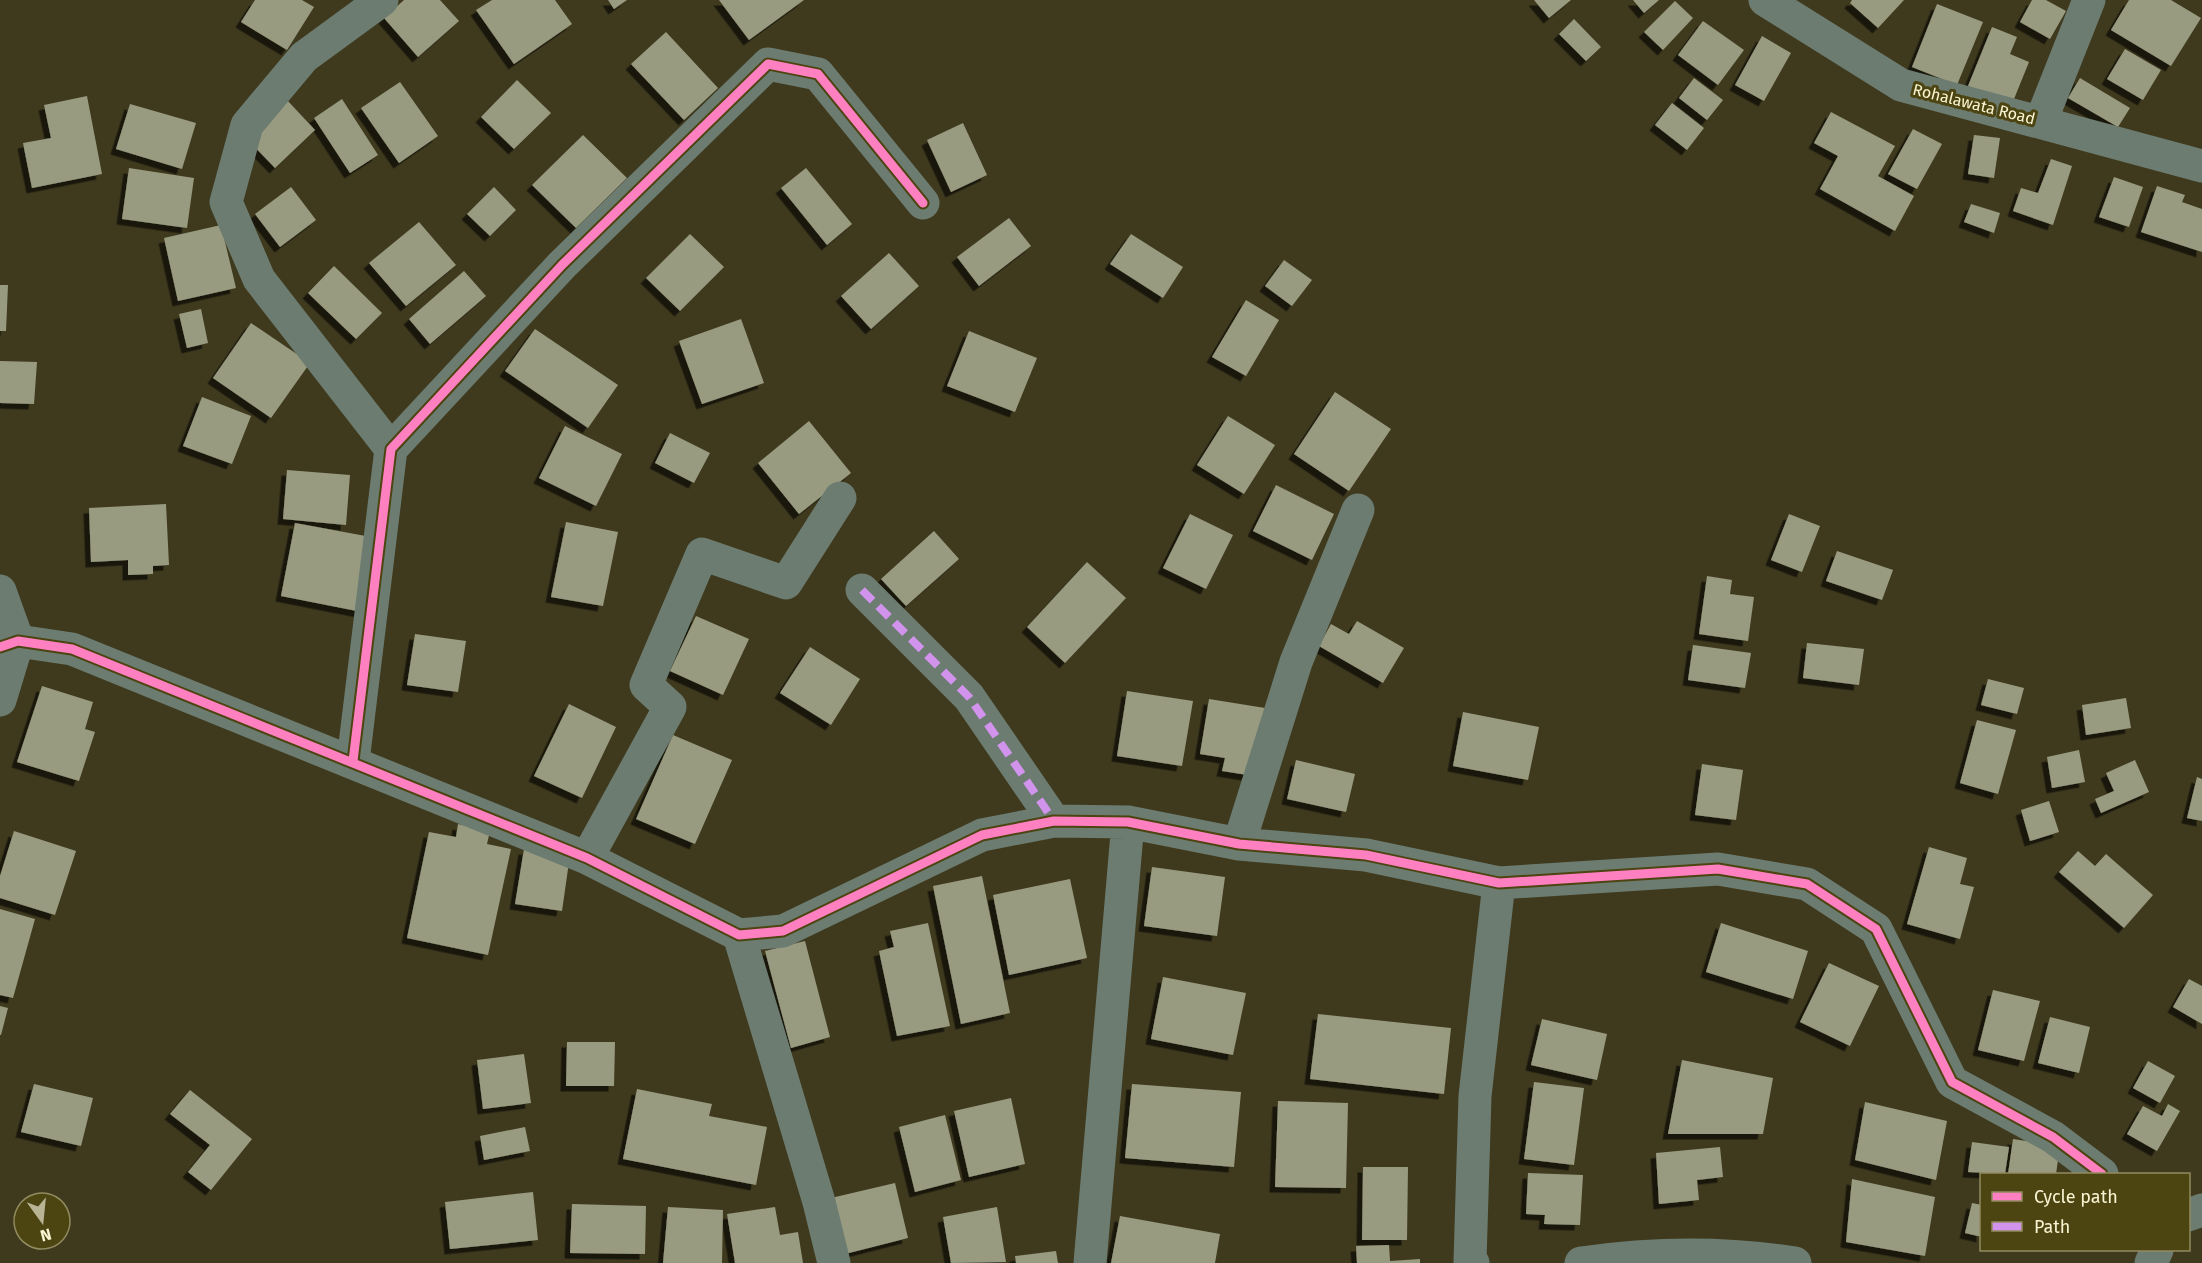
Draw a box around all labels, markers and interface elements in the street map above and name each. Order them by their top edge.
street label: Rohalawata Road [1911,80,2037,128]
legend [1980,1173,2190,1251]
text: Cycle path [2034,1186,2118,1208]
north arrow [12,1191,72,1251]
text: Path [2034,1216,2070,1238]
text: N [38,1224,53,1246]

